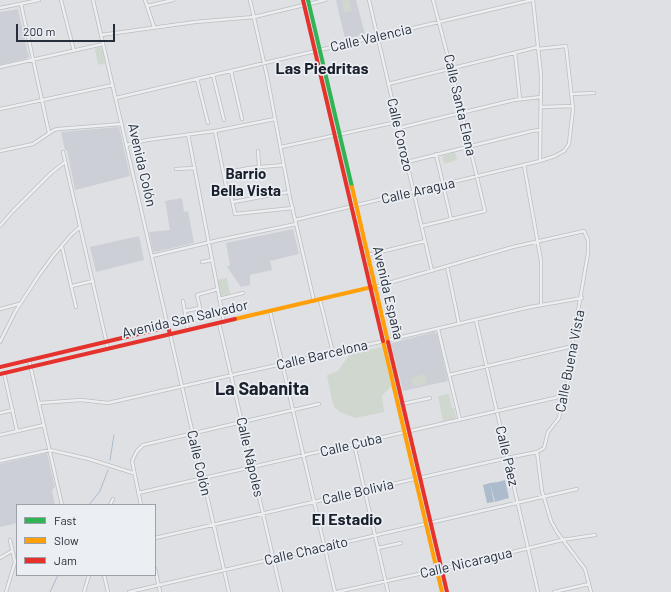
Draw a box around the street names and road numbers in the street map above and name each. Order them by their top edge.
street label: Calle Valencia [329,20,413,56]
street label: Calle Santa Elena [440,52,480,158]
street label: Calle Corozo [383,97,417,173]
street label: Avenida Colón [124,122,160,208]
street label: Calle Aragua [380,174,456,208]
street label: Avenida España [369,245,407,341]
street label: Avenida San Salvador [120,296,250,342]
street label: Calle Buena Vista [552,308,588,414]
street label: Calle Barcelona [275,336,369,374]
street label: Calle Nápoles [233,415,267,499]
street label: Calle Páez [492,424,522,488]
street label: Calle Colón [183,429,215,497]
street label: Calle Cuba [318,430,384,460]
street label: Calle Bolivia [321,476,395,508]
street label: Calle Chacaíto [263,533,349,569]
street label: Calle Nicaragua [418,544,514,582]

